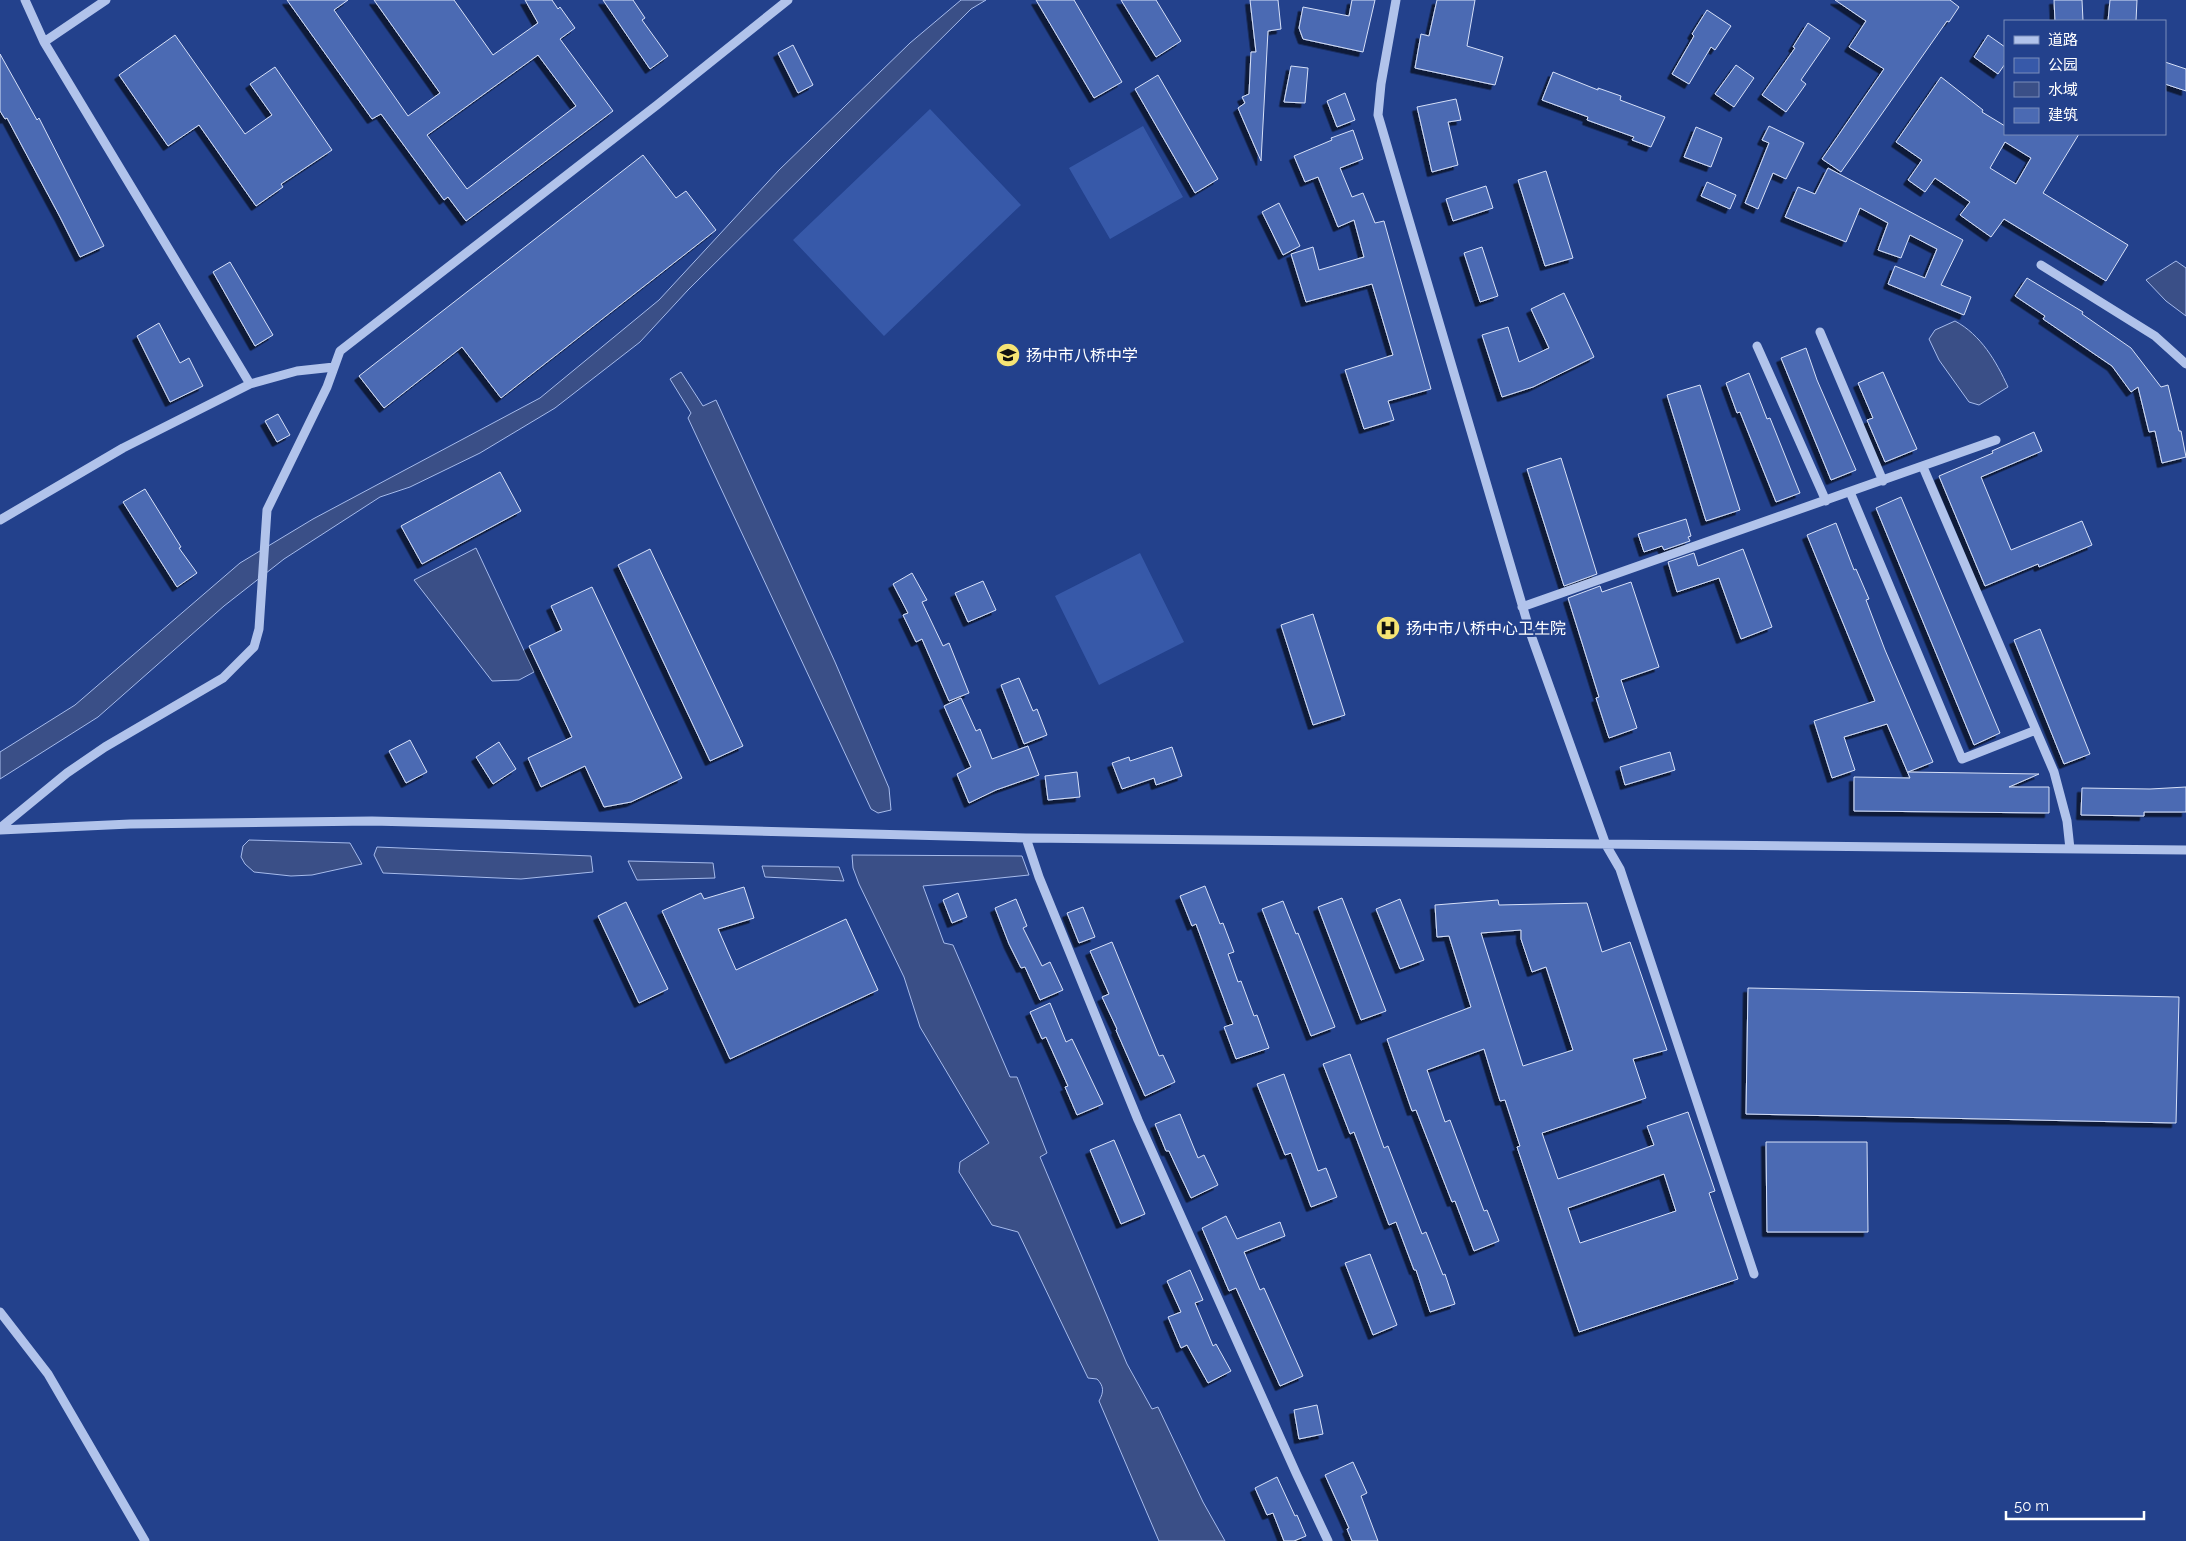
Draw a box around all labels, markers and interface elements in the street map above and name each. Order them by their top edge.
legend [2004,20,2166,135]
text: 道路 [2048,31,2078,49]
text: 公园 [2048,56,2078,74]
text: 水域 [2048,81,2078,99]
text: 建筑 [2048,106,2078,124]
school or university icon: 扬中市八桥中学 [995,342,1021,368]
place label: 扬中市八桥中学 [1026,346,1138,365]
hospital icon: 扬中市八桥中心卫生院 [1375,615,1401,641]
place label: 扬中市八桥中心卫生院 [1406,619,1566,638]
scale bar [2006,1488,2144,1520]
text: 50 m [2014,1497,2049,1515]

